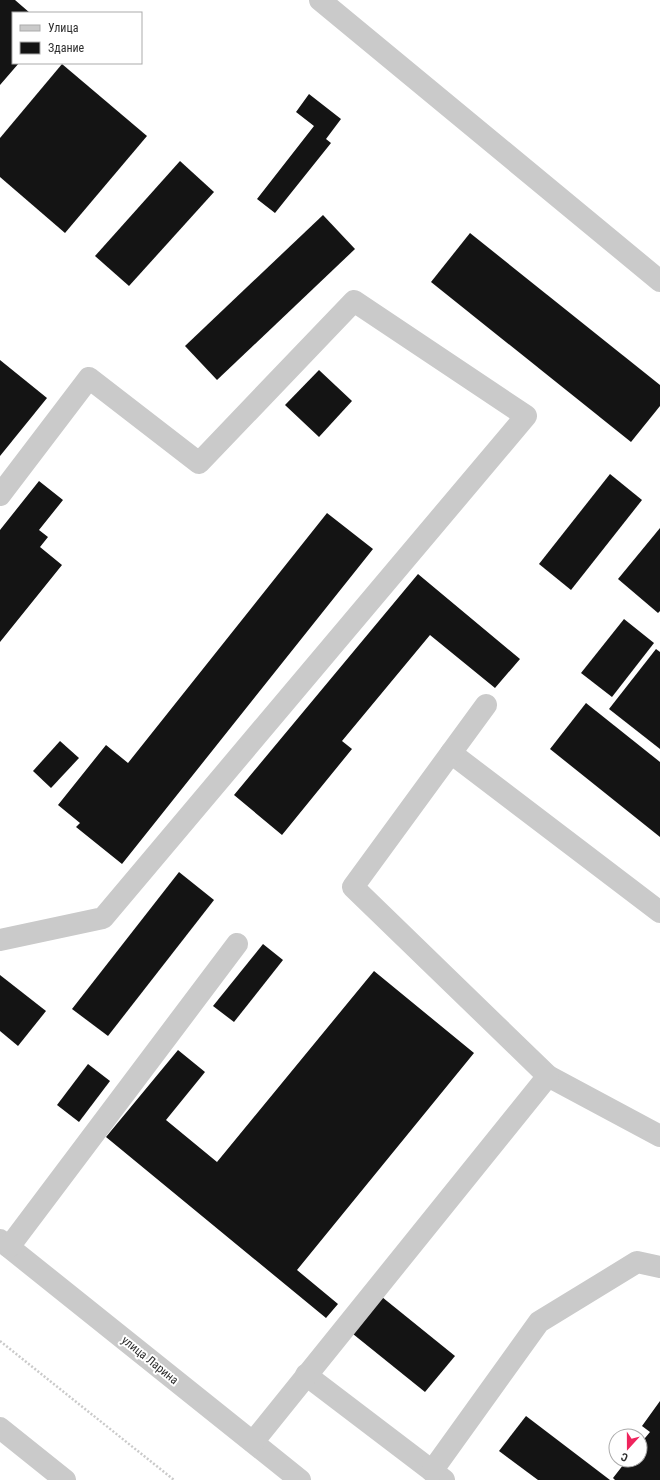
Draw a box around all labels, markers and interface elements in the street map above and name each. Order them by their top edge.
legend [12,12,142,64]
text: Улица [48,21,79,35]
text: Здание [48,41,85,55]
street label: улица Ларина [119,1333,181,1387]
north arrow [608,1428,648,1468]
text: С [619,1450,630,1464]

